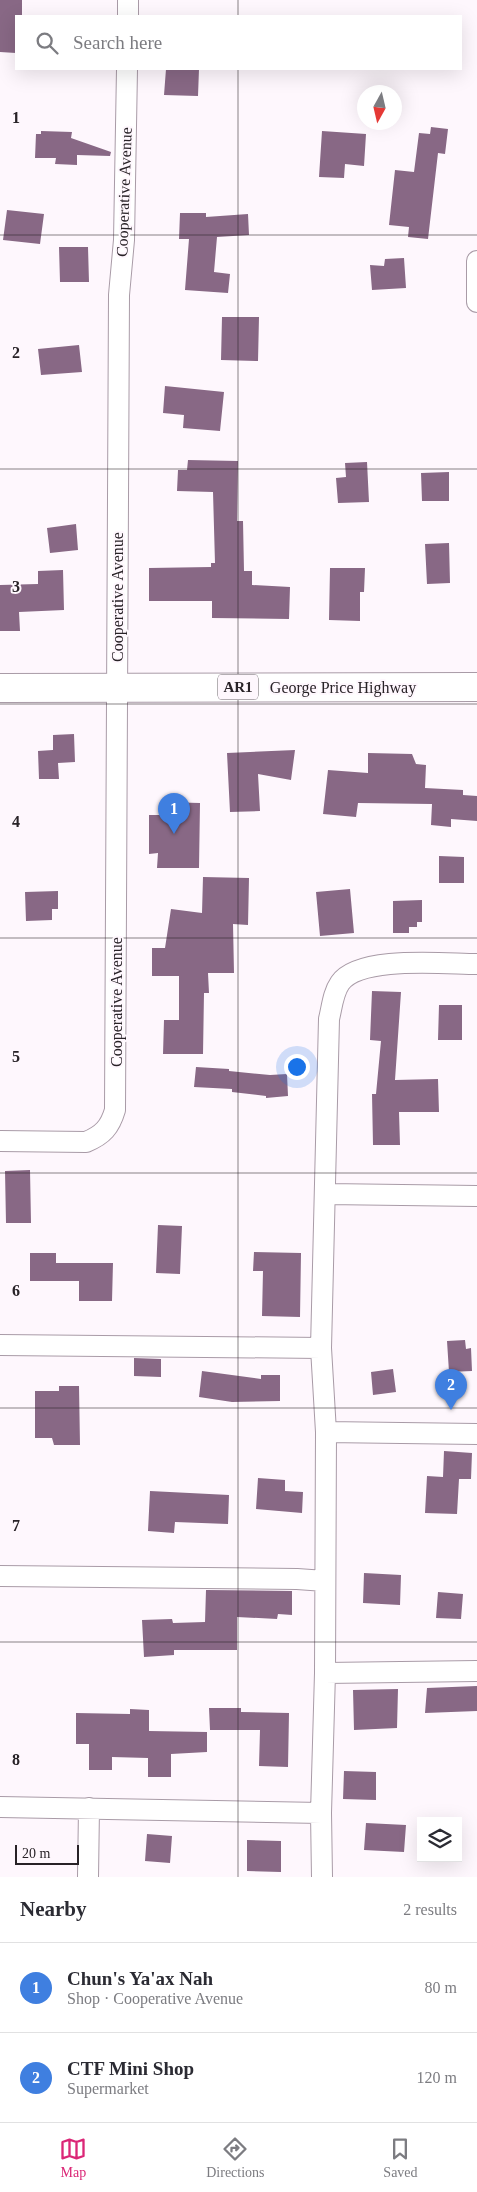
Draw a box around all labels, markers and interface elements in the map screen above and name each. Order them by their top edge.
search box [15,15,462,70]
icon: search [33,29,61,57]
text: Search here [73,32,162,53]
north arrow [357,85,402,130]
text: 1 [12,109,20,126]
street label: Cooperative Avenue [113,127,136,257]
text: 2 [12,344,20,361]
street label: Cooperative Avenue [109,532,127,662]
text: 3 [12,578,20,595]
road number: AR1 [218,674,258,700]
street label: George Price Highway [270,679,416,697]
pin: 1 [158,793,190,834]
text: 4 [12,813,20,830]
street label: Cooperative Avenue [108,937,126,1067]
text: 5 [12,1048,20,1065]
your location [284,1054,310,1080]
text: 6 [12,1282,20,1299]
pin: 2 [435,1369,467,1410]
text: 7 [12,1517,20,1534]
text: 8 [12,1751,20,1768]
map controls [417,1817,462,1862]
button: layers [417,1817,462,1862]
scale bar [15,1842,79,1865]
text: 20 m [22,1846,50,1861]
text: Nearby [20,1897,87,1921]
text: 2 results [403,1901,457,1918]
text: Chun's Ya'ax Nah [67,1968,213,1989]
text: 1 [32,1979,40,1996]
text: 80 m [425,1979,457,1996]
text: Shop · Cooperative Avenue [67,1990,243,2007]
text: CTF Mini Shop [67,2058,194,2079]
text: 2 [32,2069,40,2086]
text: 120 m [417,2069,457,2086]
text: Supermarket [67,2080,149,2097]
tab: Map [59,2135,87,2181]
tab: Directions [206,2135,265,2181]
tab: Saved [383,2135,418,2181]

